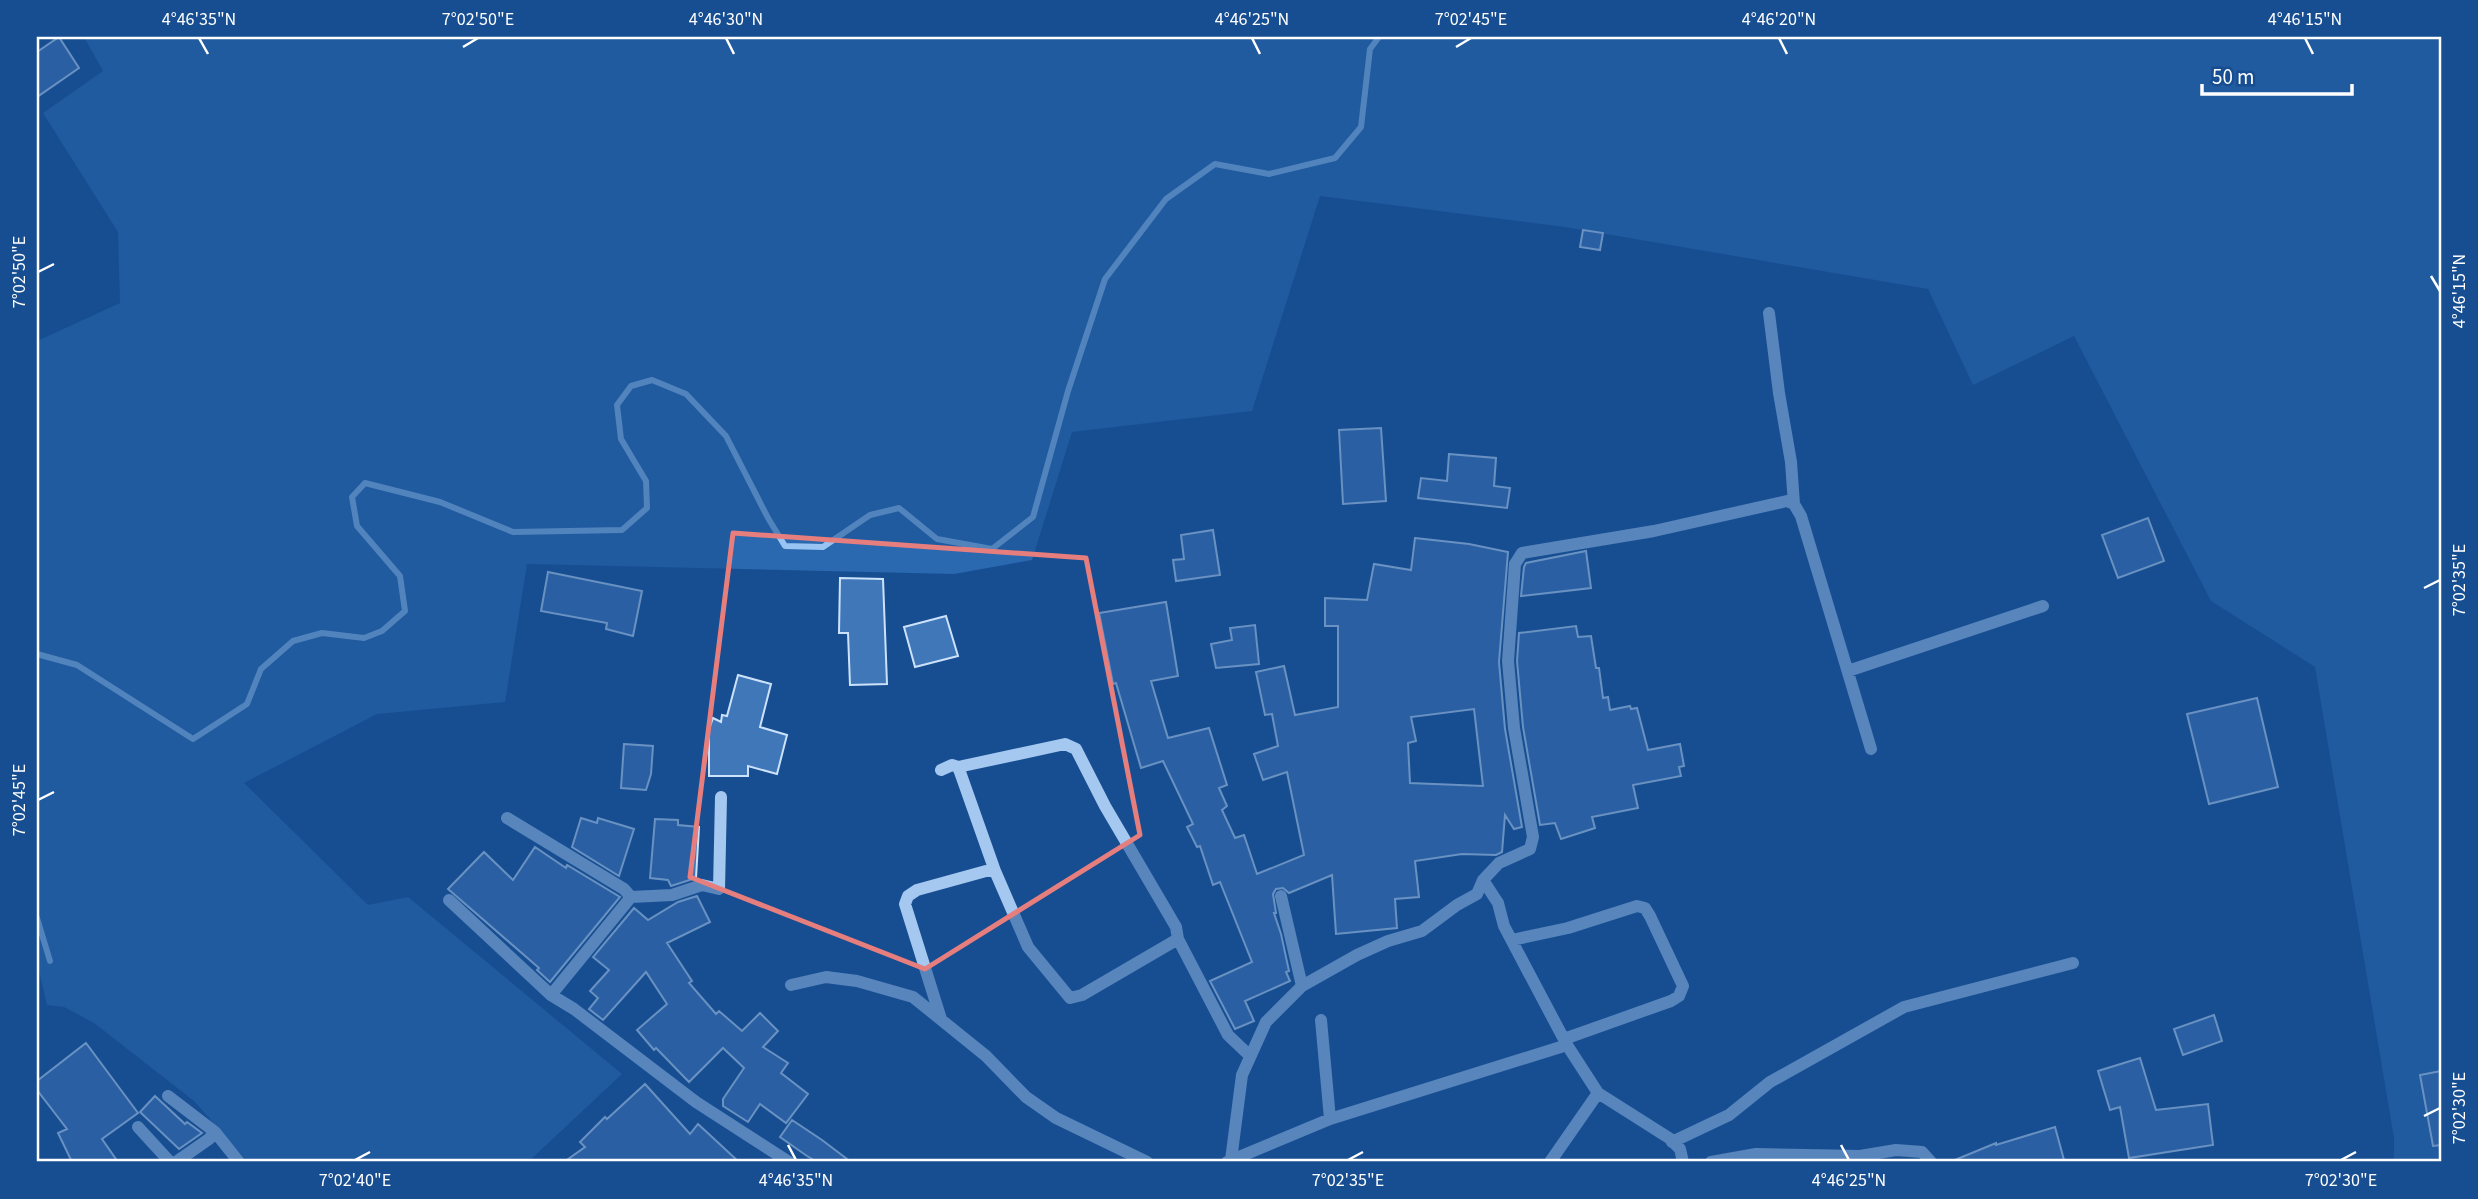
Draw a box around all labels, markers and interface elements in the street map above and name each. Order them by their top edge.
text: 4°46'35"N [162,7,236,32]
text: 7°02'50"E [442,7,514,32]
text: 4°46'30"N [689,7,763,32]
text: 4°46'25"N [1215,7,1289,32]
text: 7°02'45"E [1435,7,1507,32]
text: 4°46'20"N [1742,7,1816,32]
text: 4°46'15"N [2268,7,2342,32]
scale bar [2202,52,2352,96]
text: 50 m [2212,62,2254,92]
text: 7°02'50"E [7,236,32,308]
text: 4°46'15"N [2447,254,2472,328]
text: 7°02'35"E [2447,544,2472,616]
text: 7°02'45"E [7,764,32,836]
text: 7°02'30"E [2447,1072,2472,1144]
text: 7°02'40"E [319,1168,391,1193]
text: 4°46'35"N [759,1168,833,1193]
text: 7°02'35"E [1312,1168,1384,1193]
text: 4°46'25"N [1812,1168,1886,1193]
text: 7°02'30"E [2305,1168,2377,1193]

